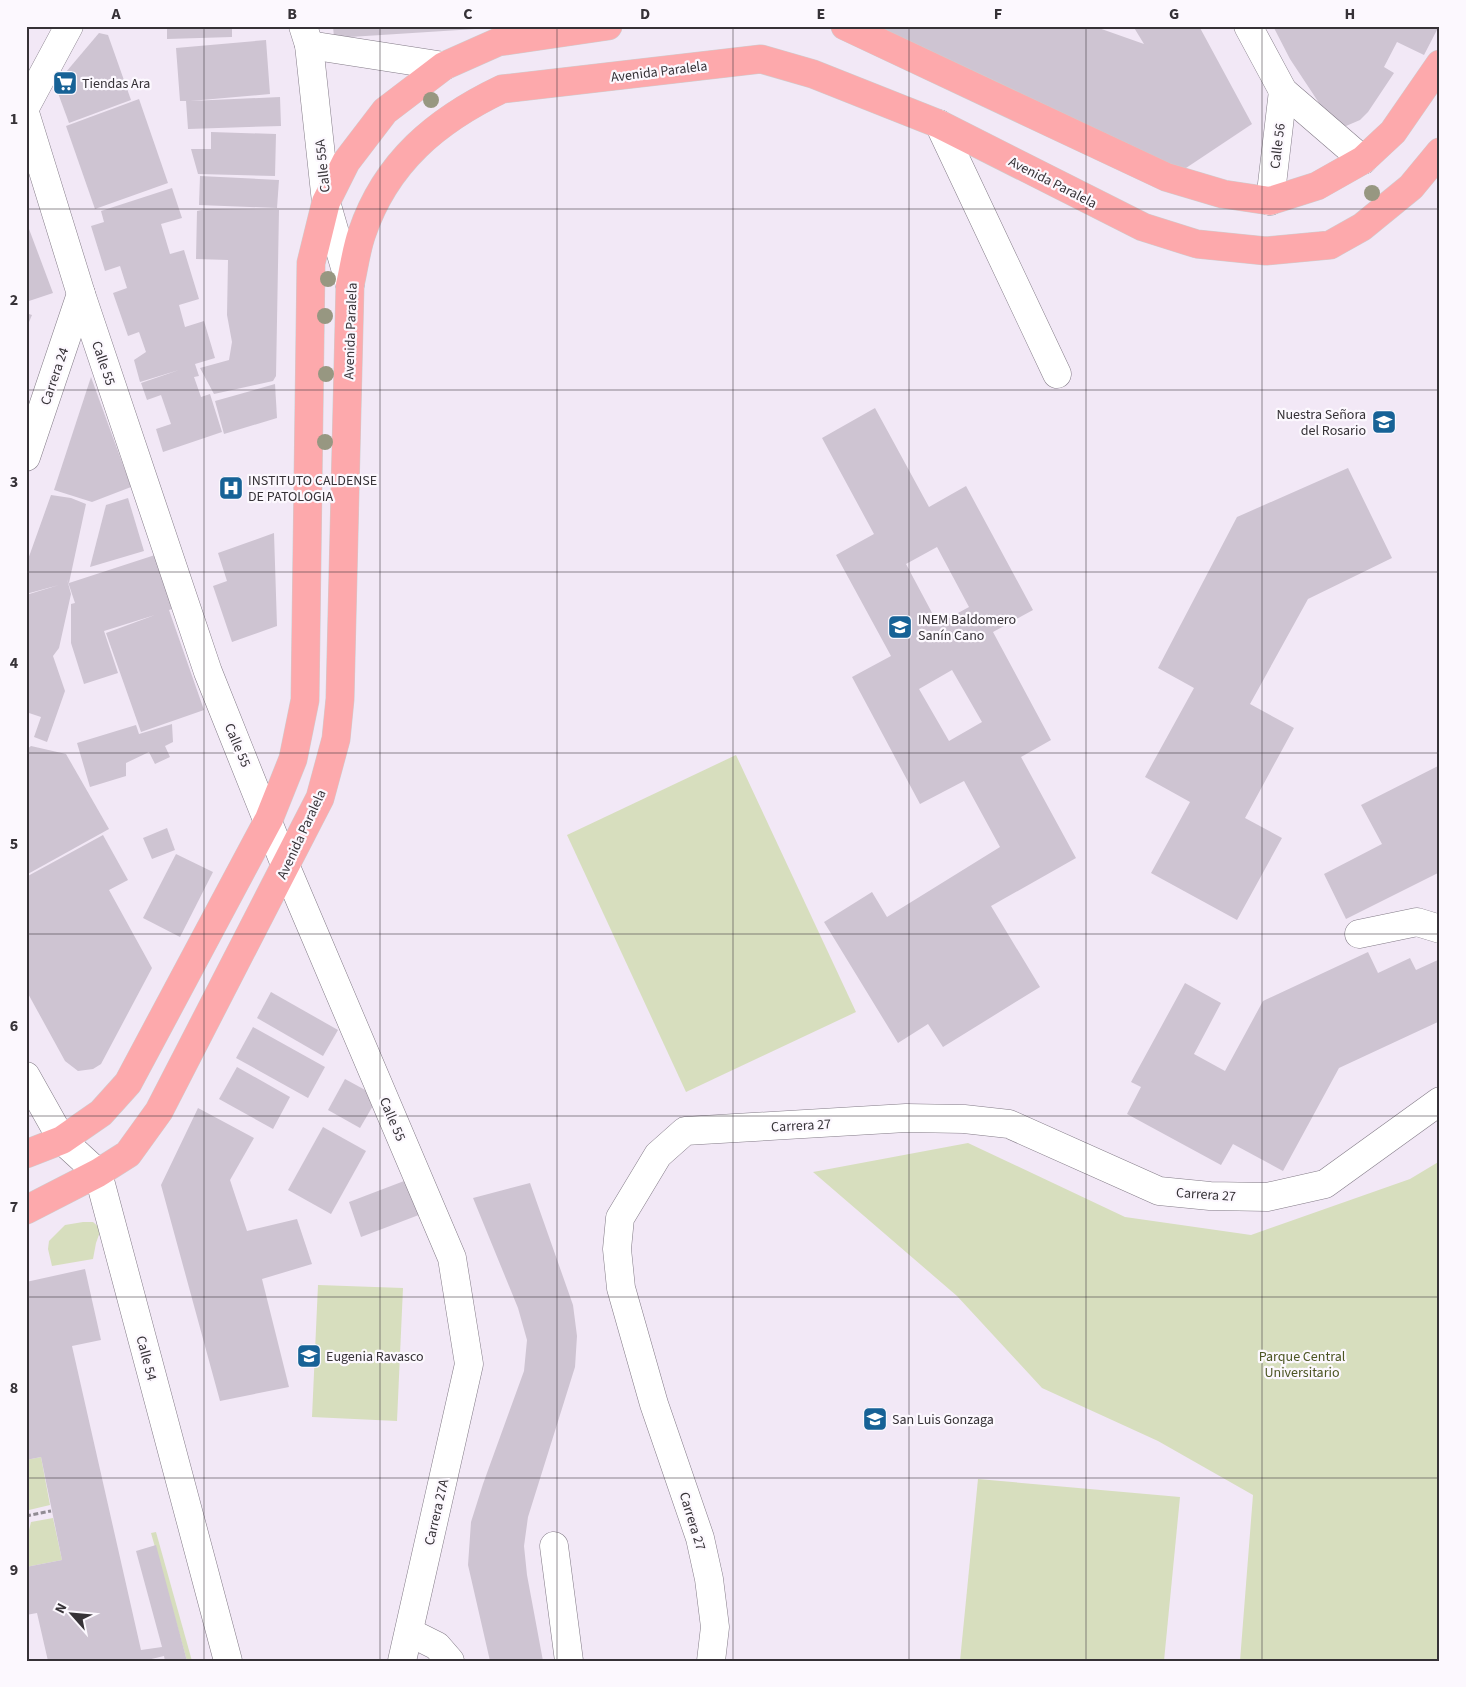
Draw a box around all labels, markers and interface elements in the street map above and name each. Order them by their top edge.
text: A [110,3,121,25]
text: B [287,3,297,25]
text: C [463,3,473,25]
text: D [640,3,650,25]
text: E [817,3,825,25]
text: F [994,3,1002,25]
text: G [1169,3,1179,25]
text: H [1345,3,1355,25]
street label: Avenida Paralela [610,56,708,88]
supermarket icon: Tiendas Ara [52,70,78,96]
place label: Tiendas Ara [82,74,150,94]
text: 1 [10,108,18,130]
street label: Calle 56 [1265,122,1291,170]
street label: Calle 55A [310,138,336,194]
street label: Avenida Paralela [1005,152,1100,214]
street label: Avenida Paralela [339,282,363,380]
text: 2 [10,289,18,311]
street label: Calle 55 [86,338,120,388]
street label: Carrera 24 [36,345,74,408]
place label: Nuestra Señora del Rosario [1276,405,1366,441]
school or university icon: Nuestra Señora del Rosario [1371,409,1397,435]
text: 3 [10,471,18,493]
place label: INSTITUTO CALDENSE DE PATOLOGIA [248,471,377,507]
hospital icon: INSTITUTO CALDENSE DE PATOLOGIA [218,475,244,501]
place label: INEM Baldomero Sanín Cano [918,610,1016,646]
school or university icon: INEM Baldomero Sanín Cano [887,614,913,640]
text: 4 [10,652,19,674]
street label: Calle 55 [219,720,255,770]
street label: Avenida Paralela [272,786,331,882]
text: 5 [10,833,18,855]
text: 6 [10,1015,18,1037]
street label: Calle 55 [374,1094,410,1144]
street label: Carrera 27 [771,1114,832,1138]
street label: Carrera 27 [1175,1183,1237,1207]
text: 7 [10,1196,18,1218]
street label: Calle 54 [130,1334,162,1383]
school or university icon: Eugenia Ravasco [296,1343,322,1369]
place label: Eugenia Ravasco [326,1347,424,1367]
park label: Parque Central Universitario [1259,1347,1346,1383]
text: 8 [10,1377,18,1399]
school or university icon: San Luis Gonzaga [862,1406,888,1432]
place label: San Luis Gonzaga [892,1410,994,1430]
street label: Carrera 27A [420,1477,454,1547]
street label: Carrera 27 [674,1490,710,1553]
text: 9 [10,1559,18,1581]
north arrow [48,1590,98,1640]
text: N [50,1600,72,1617]

